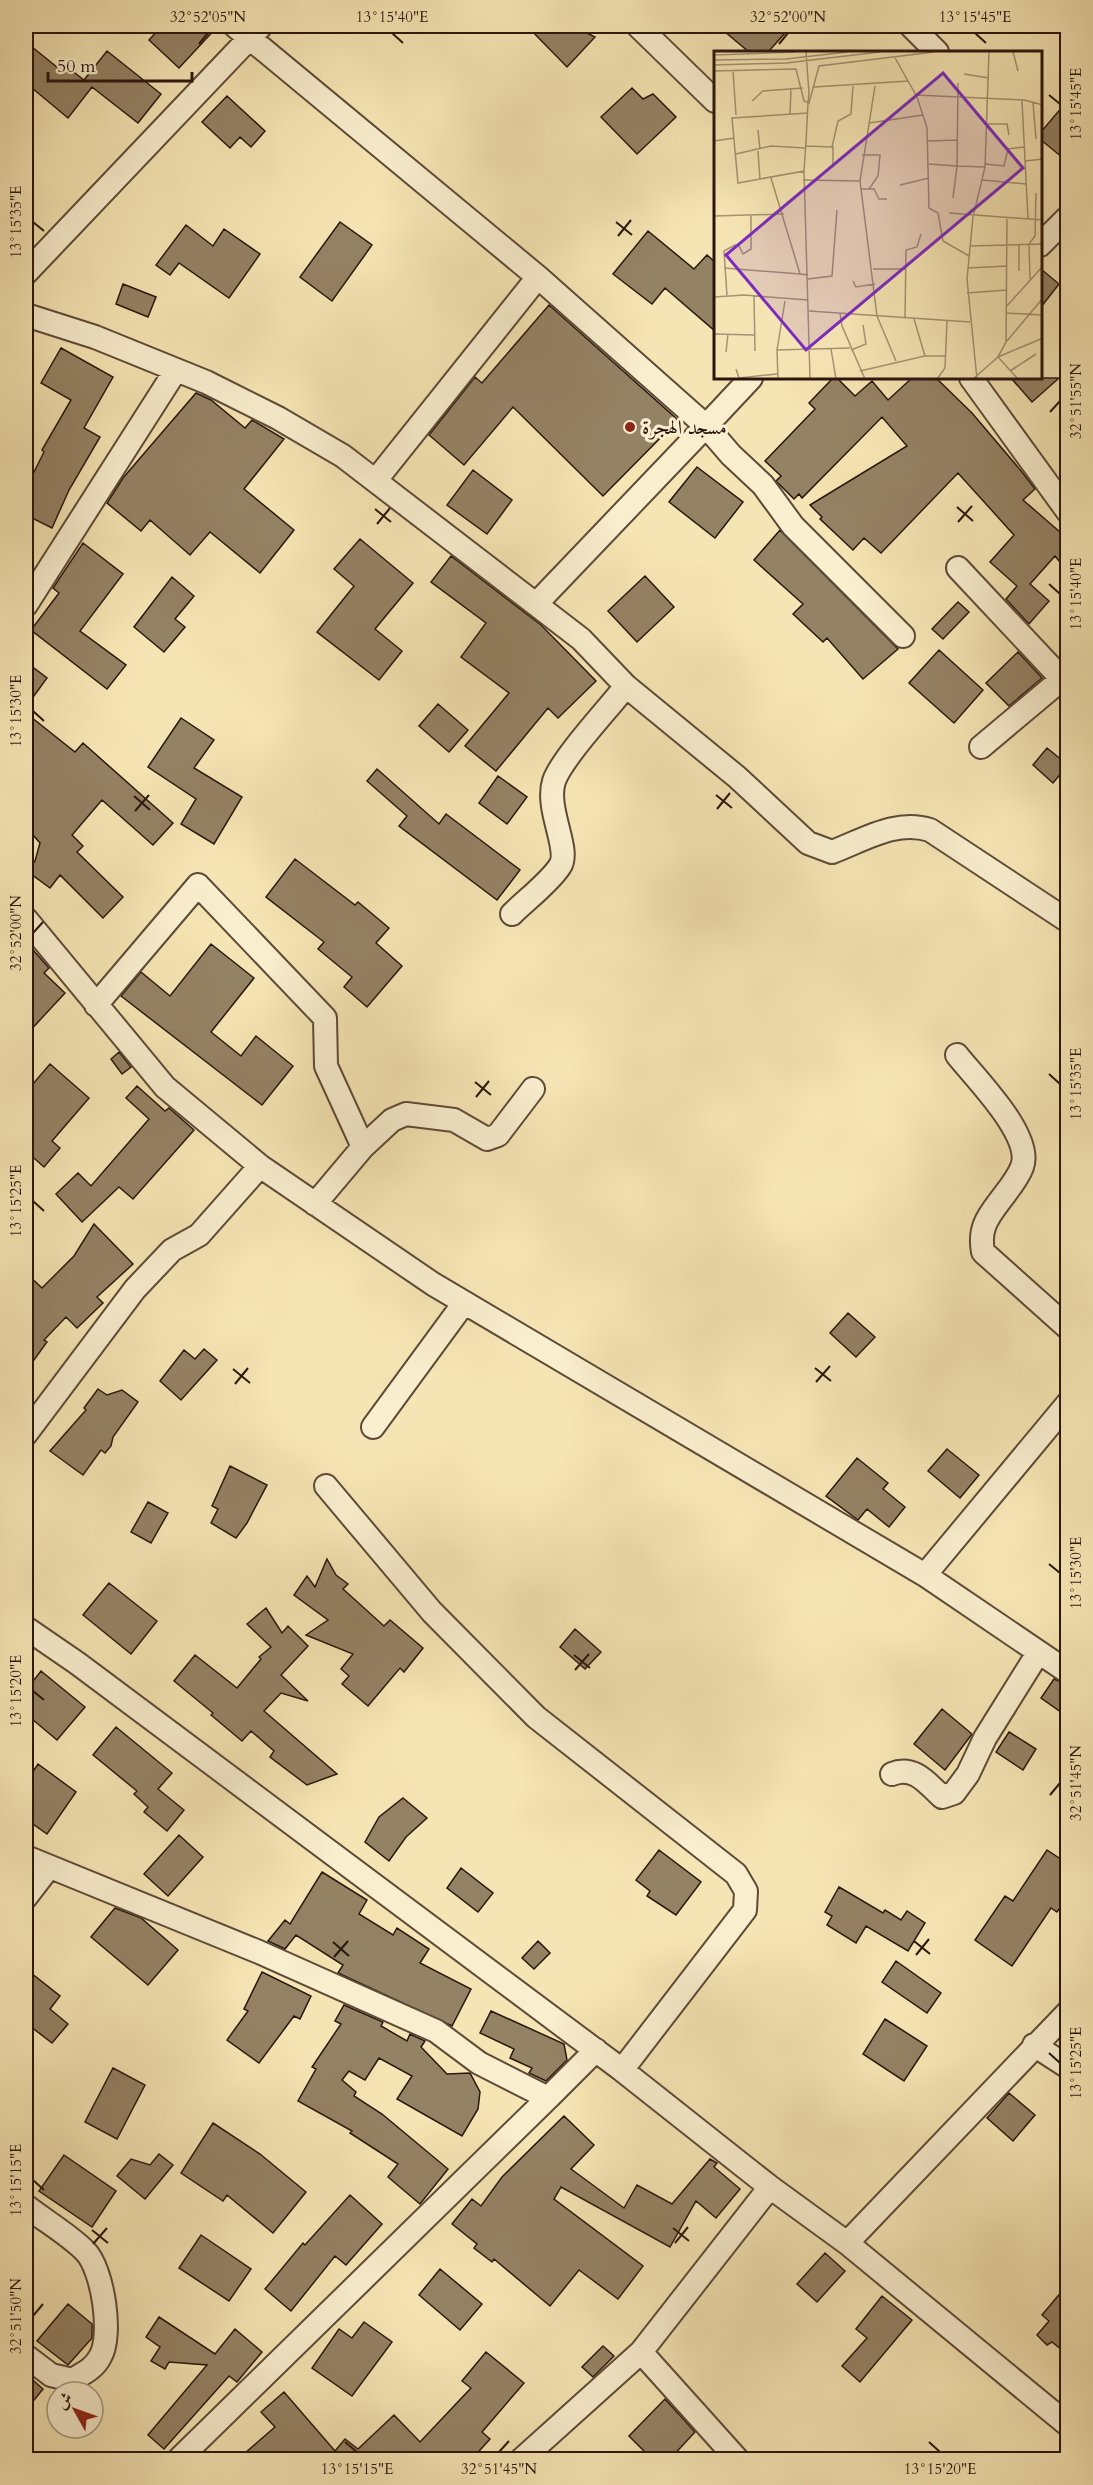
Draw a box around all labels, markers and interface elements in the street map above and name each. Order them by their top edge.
text: 32°52'05"N [170,7,246,27]
text: 13°15'40"E [356,7,428,27]
text: 32°52'00"N [750,7,826,27]
text: 13°15'45"E [939,7,1011,27]
scale bar [48,45,192,83]
inset map [714,51,1042,380]
text: 50 m [57,54,96,79]
text: 13°15'45"E [1066,68,1086,140]
text: 13°15'35"E [6,186,26,258]
text: 32°51'55"N [1066,363,1086,439]
place label: مسجد الهجرة [642,414,727,441]
marker: مسجد الهجرة [623,420,637,434]
text: 13°15'40"E [1066,558,1086,630]
text: 13°15'30"E [6,675,26,747]
text: 32°52'00"N [6,895,26,971]
text: 13°15'35"E [1066,1048,1086,1120]
text: 13°15'25"E [6,1165,26,1237]
text: 13°15'30"E [1066,1537,1086,1609]
text: 13°15'20"E [6,1655,26,1727]
text: 32°51'45"N [1066,1745,1086,1821]
text: 13°15'25"E [1066,2027,1086,2099]
text: 13°15'15"E [6,2144,26,2216]
text: 32°51'50"N [6,2278,26,2354]
north arrow [45,2380,105,2440]
text: ش [51,2388,78,2414]
text: 13°15'15"E [321,2459,393,2479]
text: 32°51'45"N [461,2459,537,2479]
text: 13°15'20"E [904,2459,976,2479]

